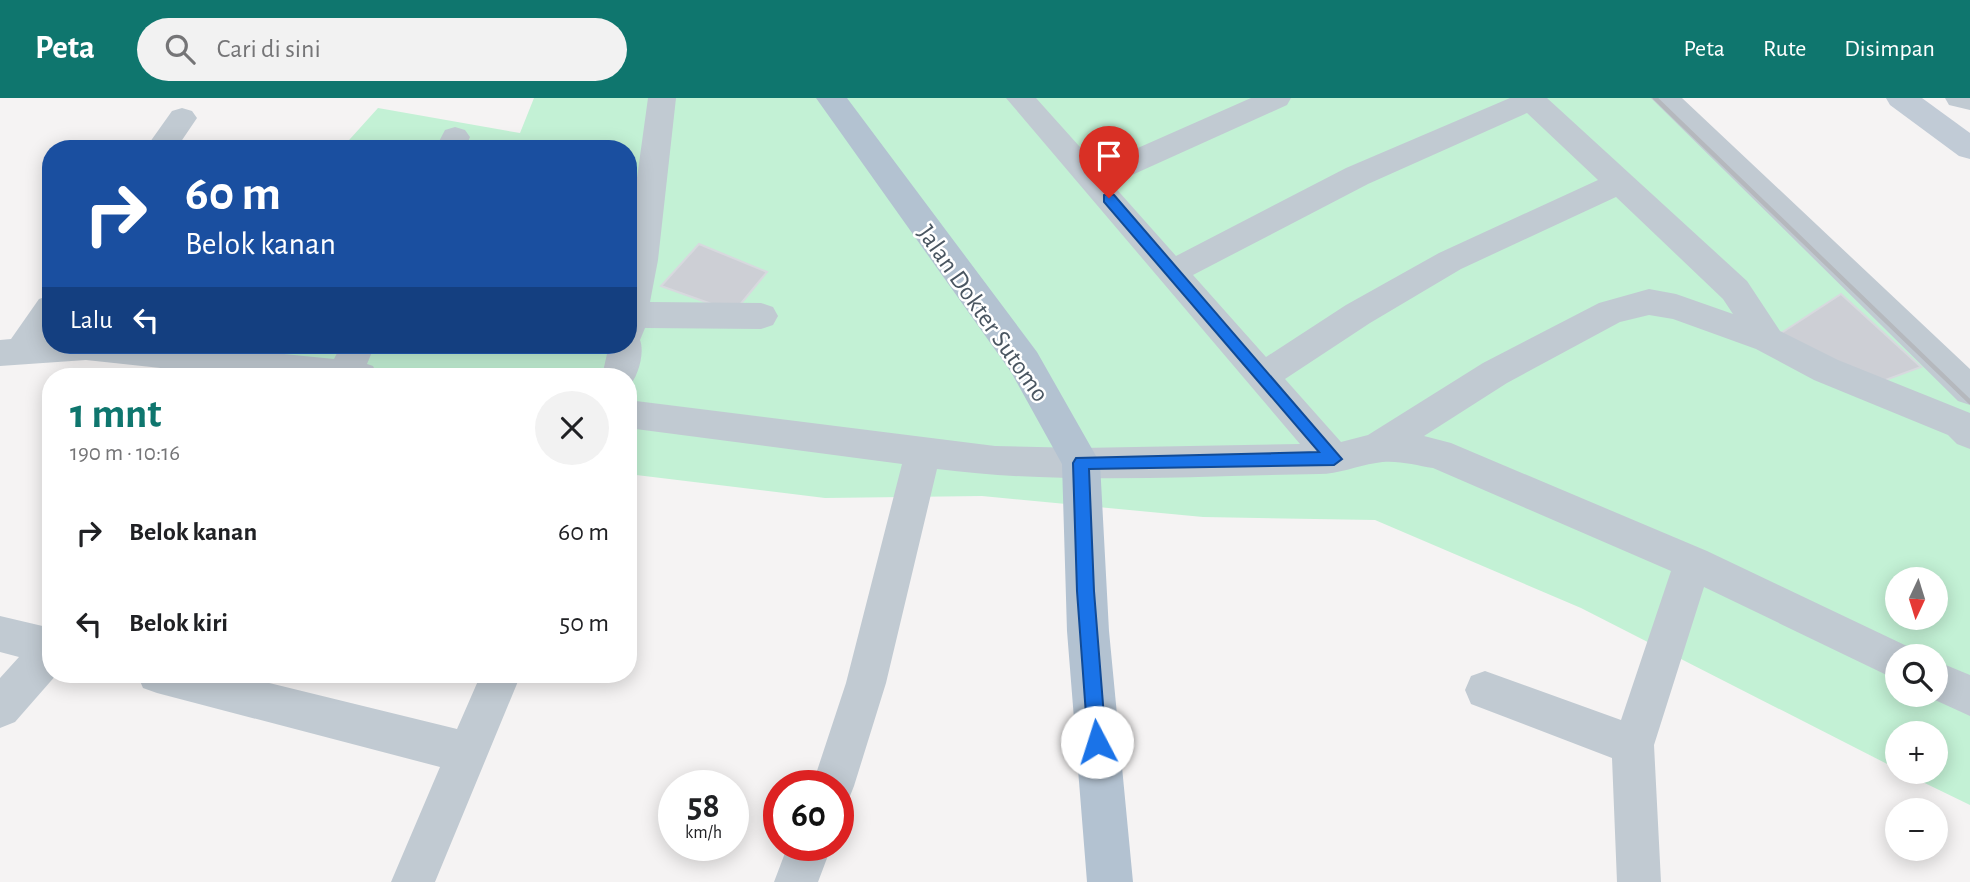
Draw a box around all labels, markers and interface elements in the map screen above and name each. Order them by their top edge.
search box [137,18,627,81]
icon: search [161,30,199,68]
text: Peta [35,32,95,65]
text: Cari di sini [217,36,321,62]
text: Peta [1684,37,1725,61]
text: Rute [1763,37,1806,61]
text: Disimpan [1844,37,1935,61]
pin [1079,126,1139,198]
icon: arrive [1090,137,1128,175]
icon: right [70,168,161,259]
text: 60 m [185,170,281,219]
street label: Jalan Dokter Sutomo [913,221,1054,407]
text: Belok kanan [185,228,336,260]
icon: left [127,301,165,339]
text: Lalu [70,307,113,333]
button: close [535,391,609,465]
text: 1 mnt [70,393,162,435]
text: 190 m · 10:16 [70,442,180,465]
icon: right [70,514,108,552]
text: Belok kanan [129,519,257,545]
text: 60 m [558,519,609,545]
north arrow [1885,567,1948,630]
map controls [1885,567,1948,861]
icon: left [70,605,108,643]
text: Belok kiri [129,610,228,636]
text: 50 m [559,610,609,636]
button: search [1885,644,1948,707]
position arrow [1060,705,1134,779]
button: + [1885,721,1948,784]
speed limit sign: 60 [763,770,854,861]
text: 58 [687,789,720,824]
button: − [1885,798,1948,861]
text: km/h [685,824,722,842]

